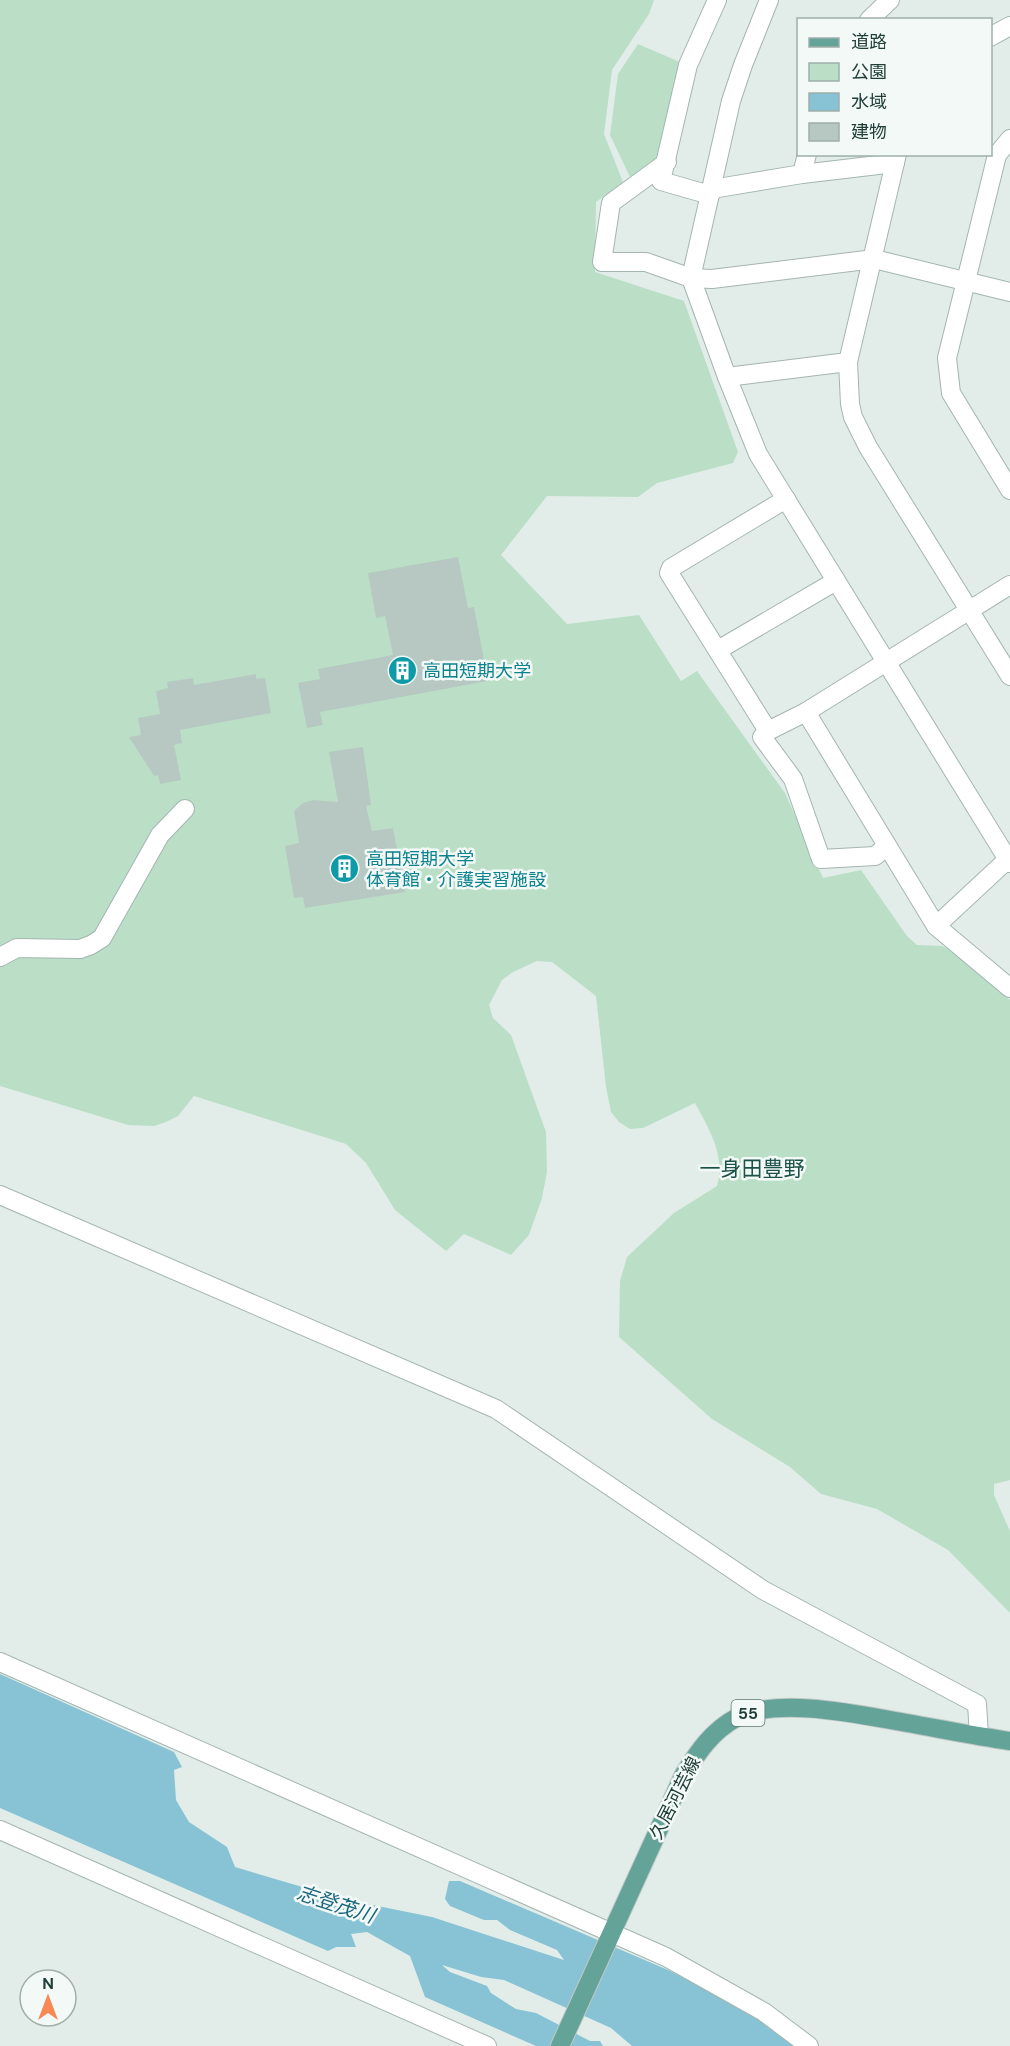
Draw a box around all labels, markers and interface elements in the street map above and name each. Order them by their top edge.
legend [797,18,992,156]
text: 道路 [851,30,887,54]
text: 公園 [851,60,887,84]
text: 水域 [851,90,887,114]
text: 建物 [851,120,887,144]
building icon: 高田短期大学 [386,655,418,687]
place label: 高田短期大学 [423,659,531,683]
place label: 高田短期大学 体育館・介護実習施設 [366,847,546,892]
building icon: 高田短期大学 体育館・介護実習施設 [329,853,361,885]
district label: 一身田豊野 [700,1155,805,1183]
road number: 55 [732,1700,764,1726]
street label: 久居河芸線 [644,1752,706,1844]
water label: 志登茂川 [294,1879,380,1929]
north arrow [18,1968,78,2028]
text: N [42,1973,54,1994]

